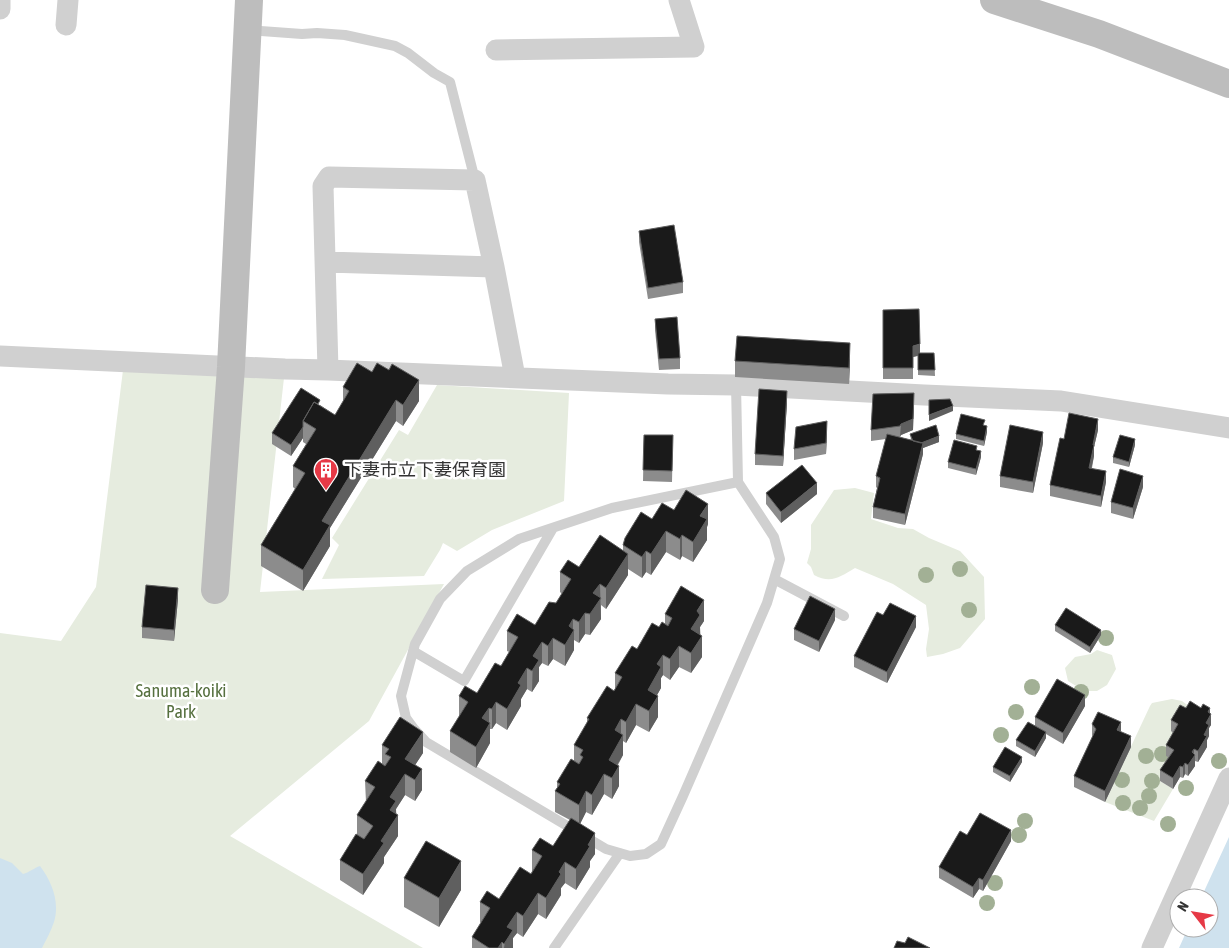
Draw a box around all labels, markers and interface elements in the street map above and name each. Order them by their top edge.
building icon: 下妻市立下妻保育園 [313,457,339,491]
place label: 下妻市立下妻保育園 [344,459,506,480]
park label: Sanuma-koiki Park [136,680,226,722]
north arrow [1169,888,1219,938]
text: N [1174,899,1192,914]

